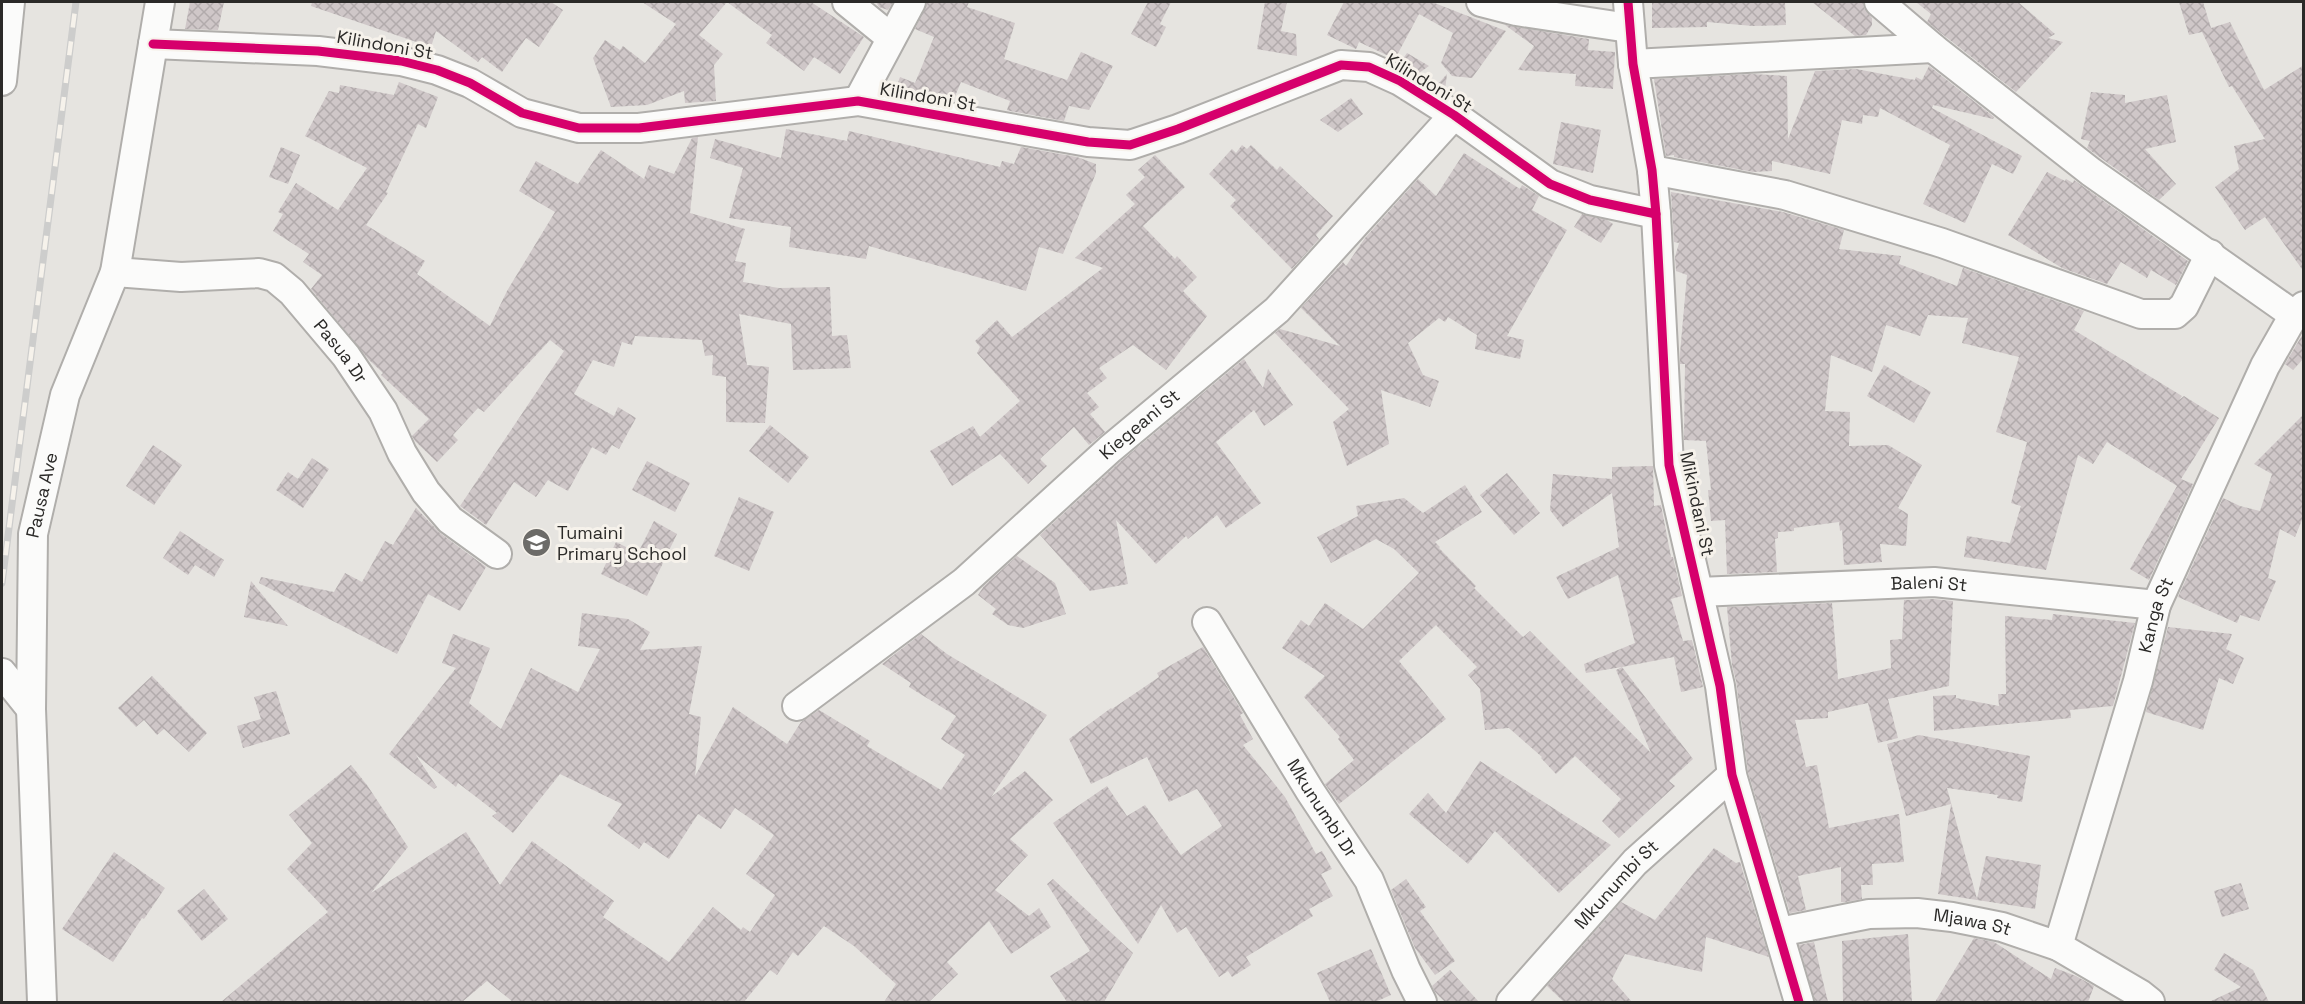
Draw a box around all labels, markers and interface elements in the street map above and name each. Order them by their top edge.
street label: Kilindoni St [335,25,435,64]
street label: Kilindoni St [1382,48,1477,117]
street label: Kilindoni St [878,77,978,116]
street label: Pasua Dr [309,314,373,388]
street label: Kiegeani St [1094,384,1184,464]
street label: Mikindani St [1675,449,1720,558]
street label: Pausa Ave [20,450,62,540]
place label: Tumaini Primary School [557,521,687,565]
school or university icon: Tumaini Primary School [520,527,552,559]
street label: Baleni St [1890,570,1968,596]
street label: Kanga St [2133,573,2178,655]
street label: Mkunumbi Dr [1282,754,1363,862]
street label: Mkunumbi St [1569,834,1663,934]
street label: Mjawa St [1932,903,2015,940]

